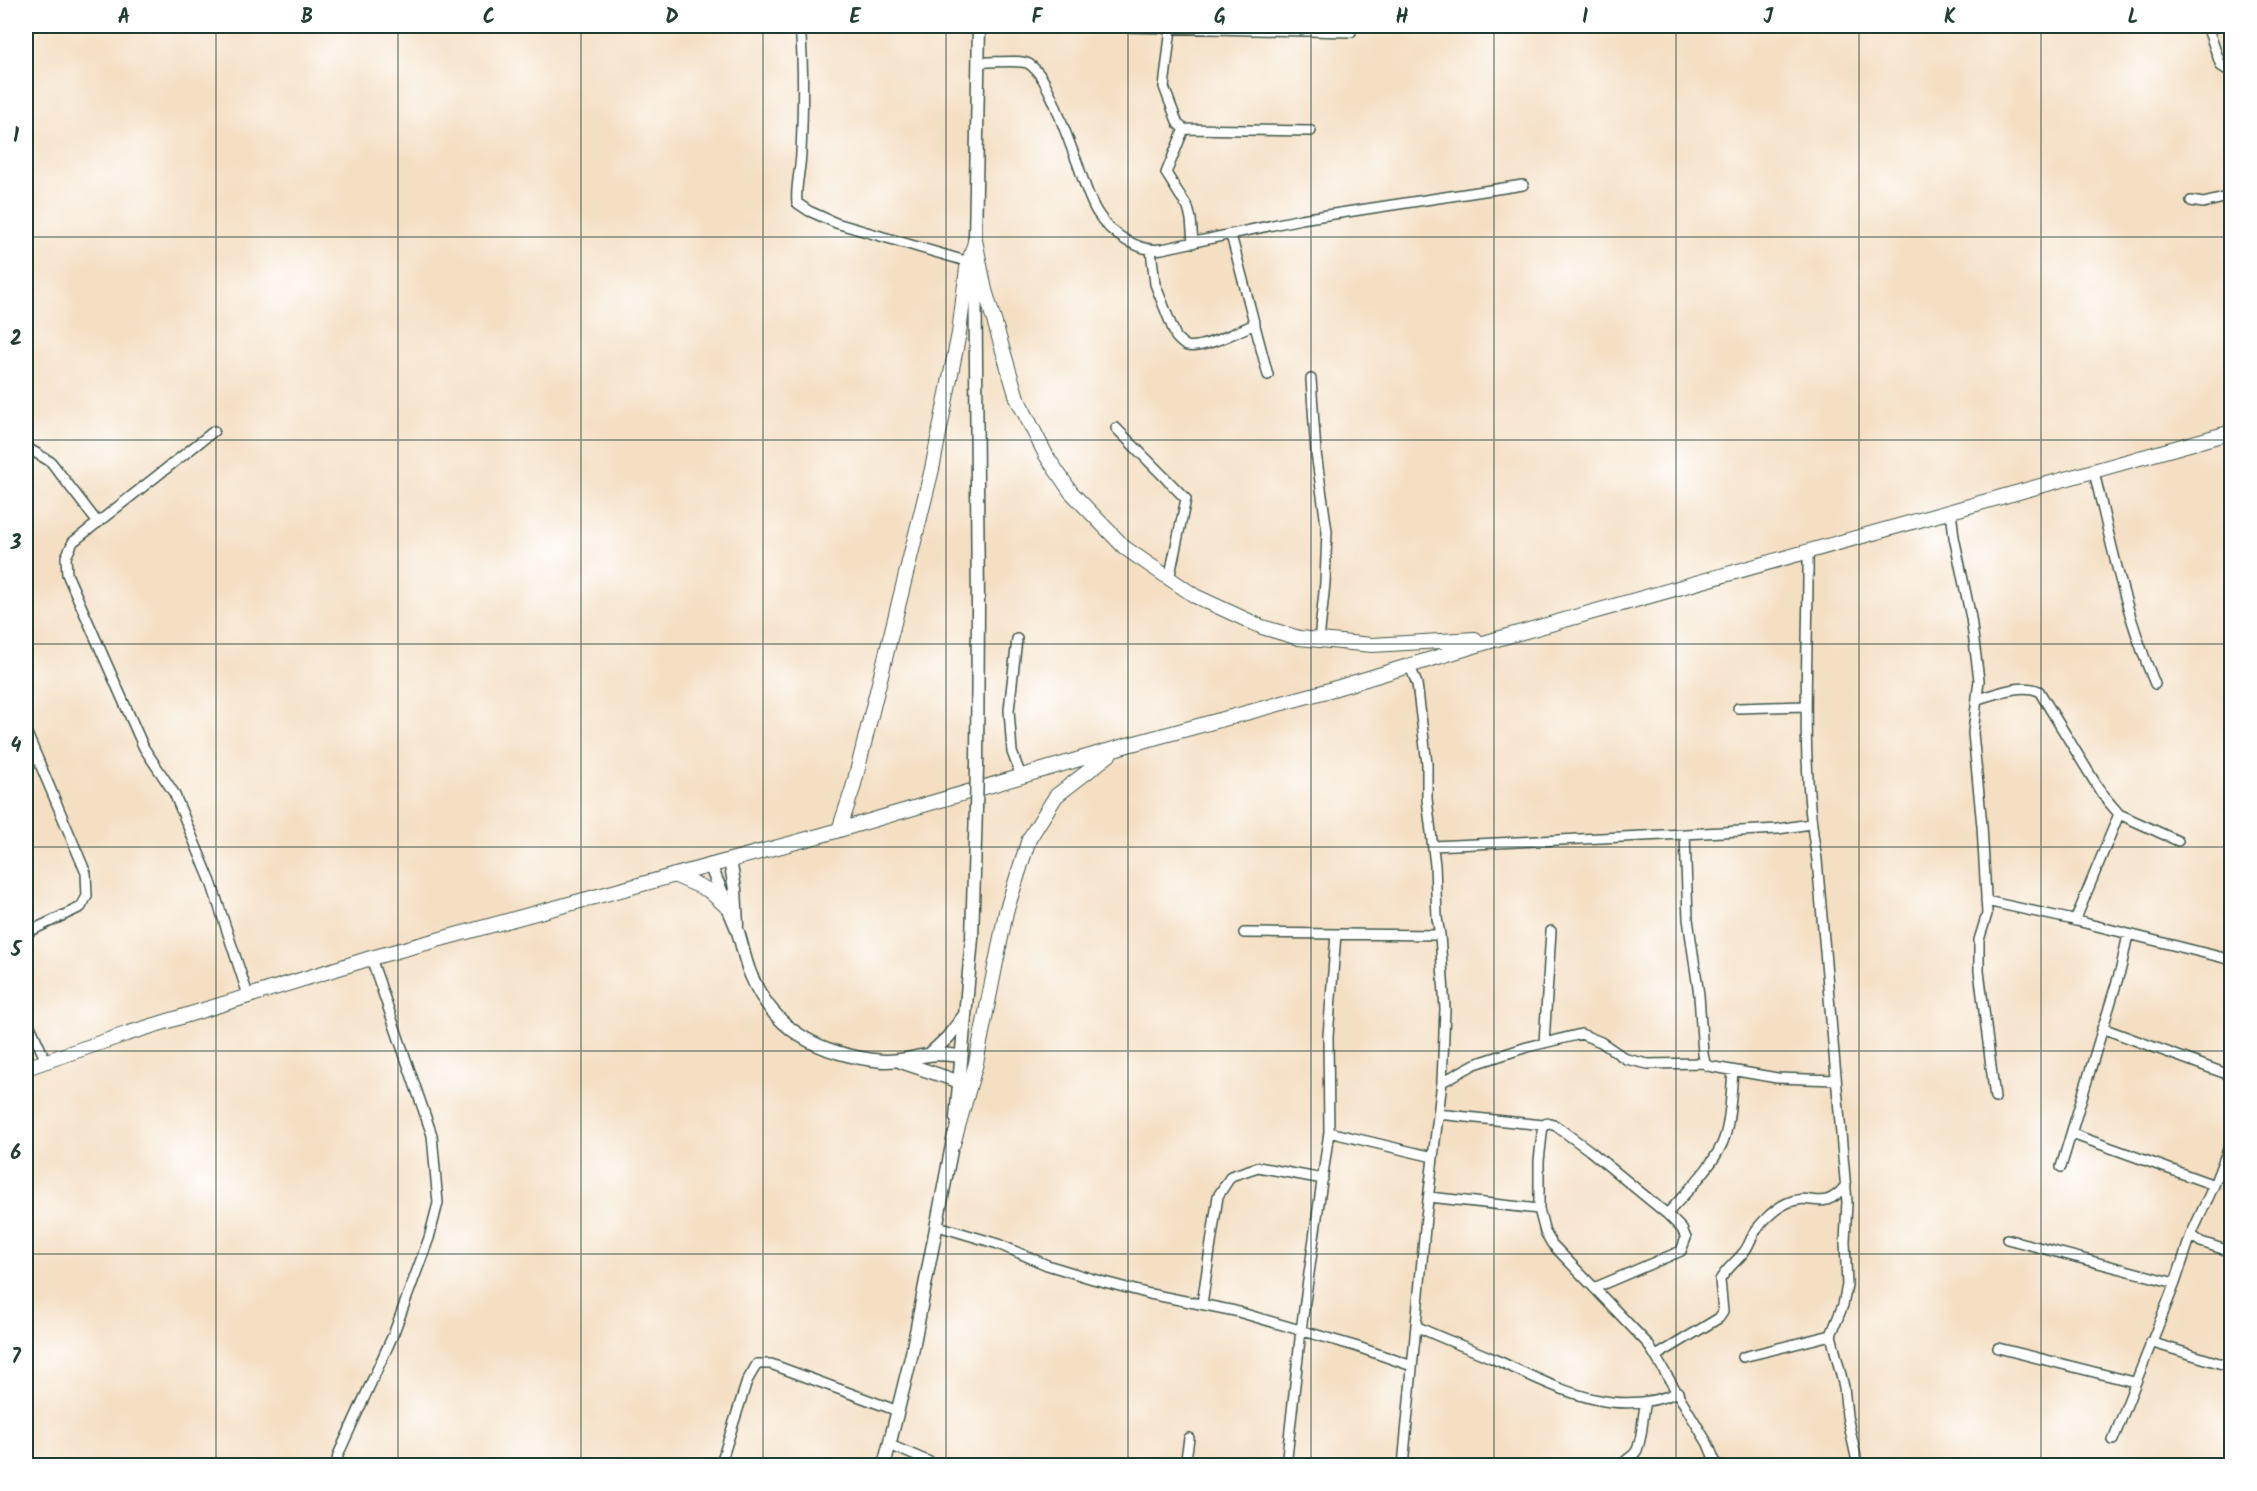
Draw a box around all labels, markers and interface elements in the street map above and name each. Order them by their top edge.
text: A [118,2,130,34]
text: B [301,2,313,34]
text: C [483,2,495,34]
text: D [665,2,679,34]
text: E [849,2,861,34]
text: F [1032,2,1044,34]
text: G [1214,2,1226,34]
text: H [1395,2,1409,34]
text: I [1582,2,1588,34]
text: J [1763,2,1774,34]
text: K [1944,2,1956,34]
text: L [2128,2,2138,34]
text: 1 [13,121,19,153]
text: 2 [10,324,22,356]
text: 3 [10,528,22,560]
text: 4 [11,731,22,763]
text: 5 [10,935,23,967]
text: 6 [11,1138,22,1170]
text: 7 [11,1342,21,1374]

